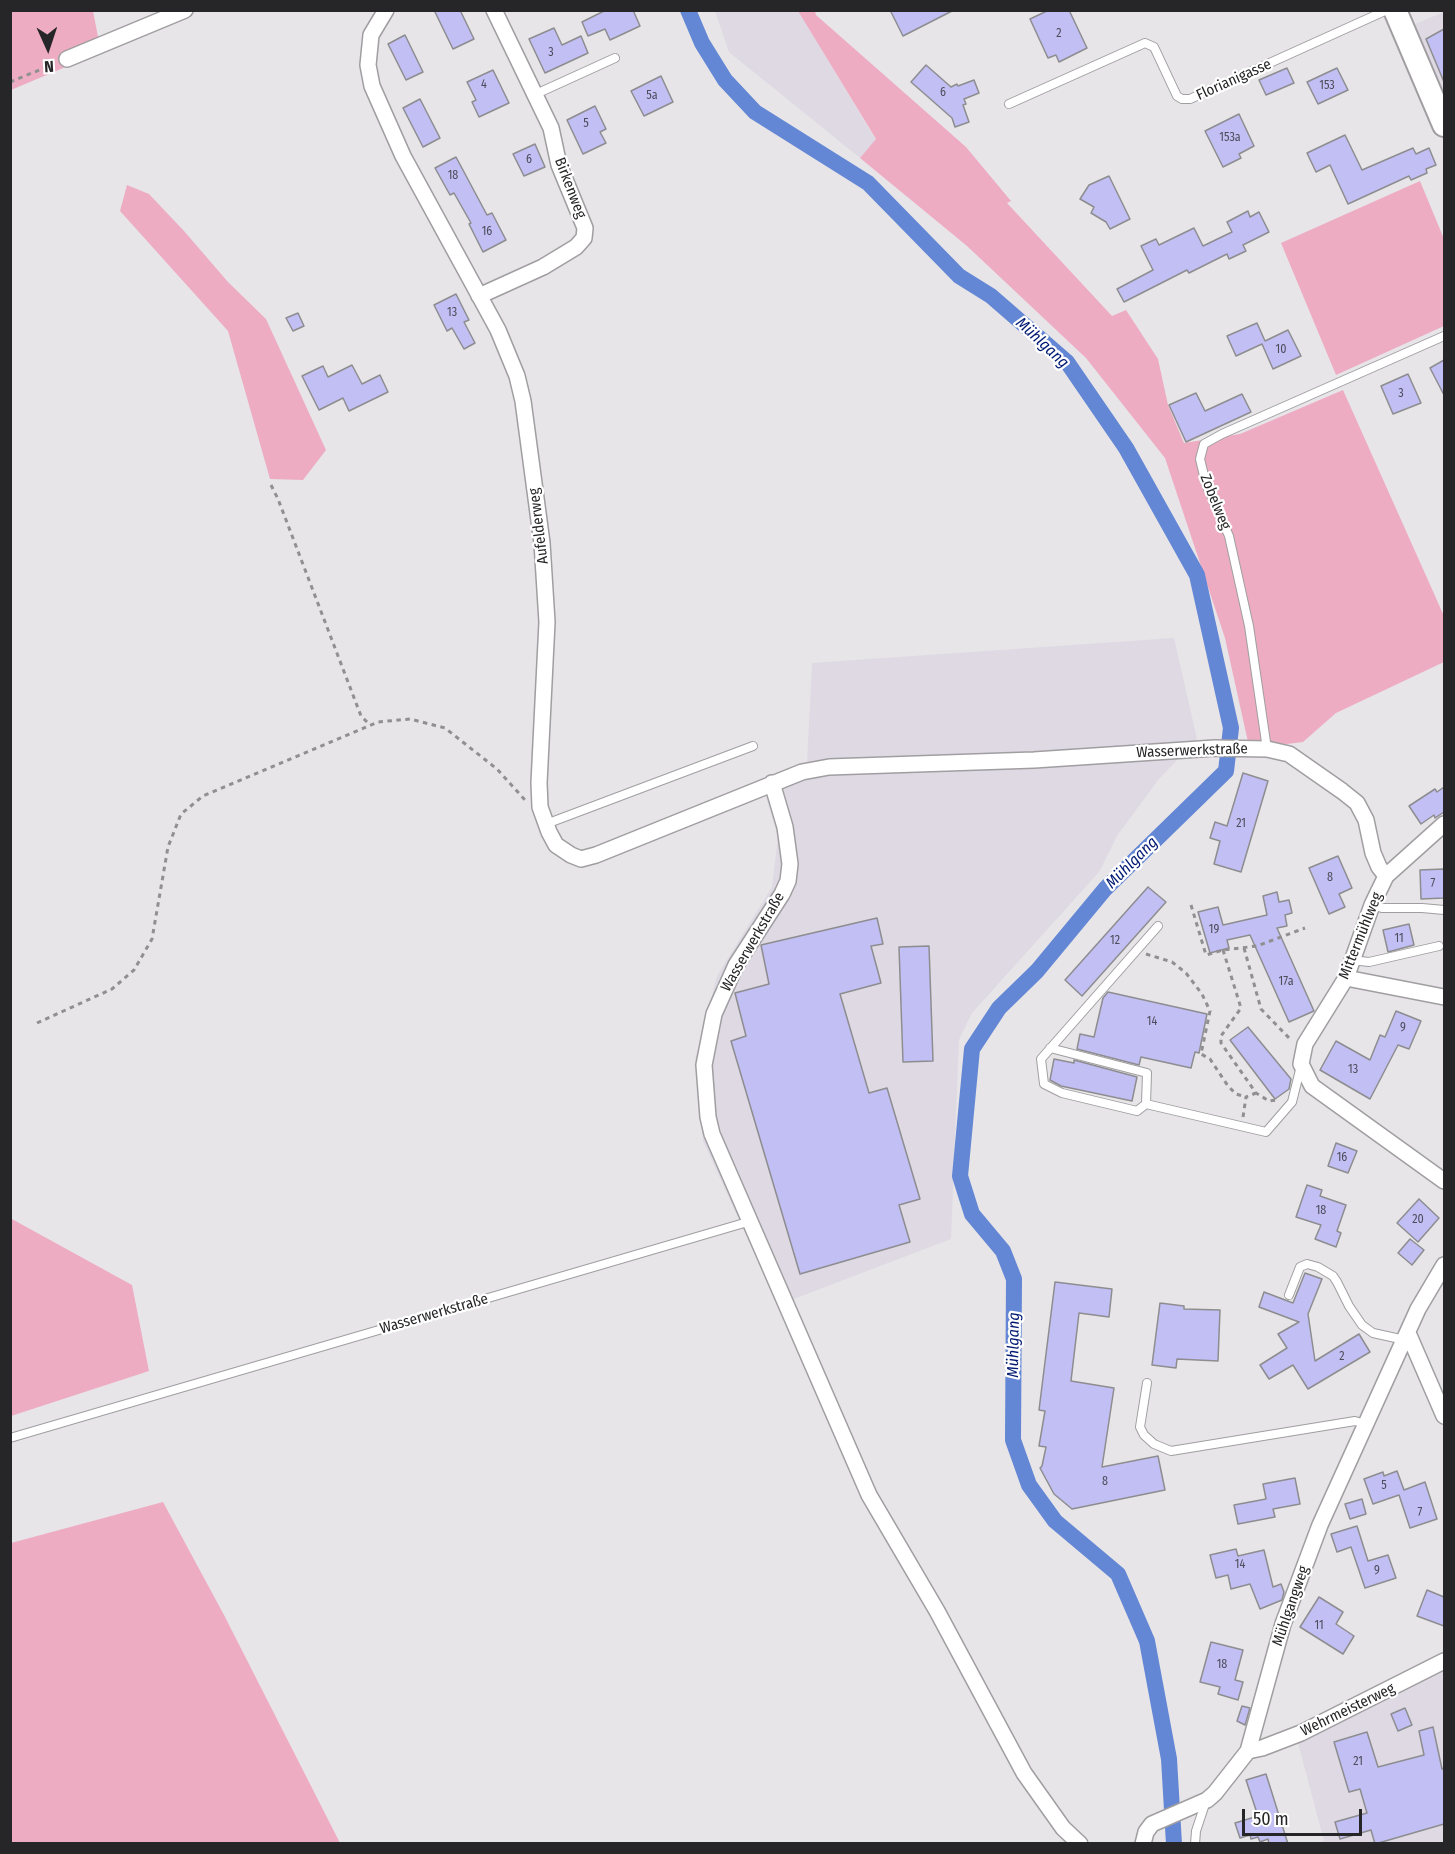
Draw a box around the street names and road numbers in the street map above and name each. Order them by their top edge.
street label: Florianigasse [1194,55,1274,105]
street label: Birkenweg [550,155,590,221]
street label: Zobelweg [1196,472,1234,532]
street label: Aufelderweg [525,487,553,565]
street label: Wasserwerkstraße [1136,740,1248,762]
street label: Wasserwerkstraße [717,889,789,995]
street label: Mittermühlweg [1335,890,1387,982]
street label: Wasserwerkstraße [378,1290,490,1338]
street label: Mühlgangweg [1269,1563,1313,1649]
street label: Wehrmeisterweg [1298,1679,1398,1741]

